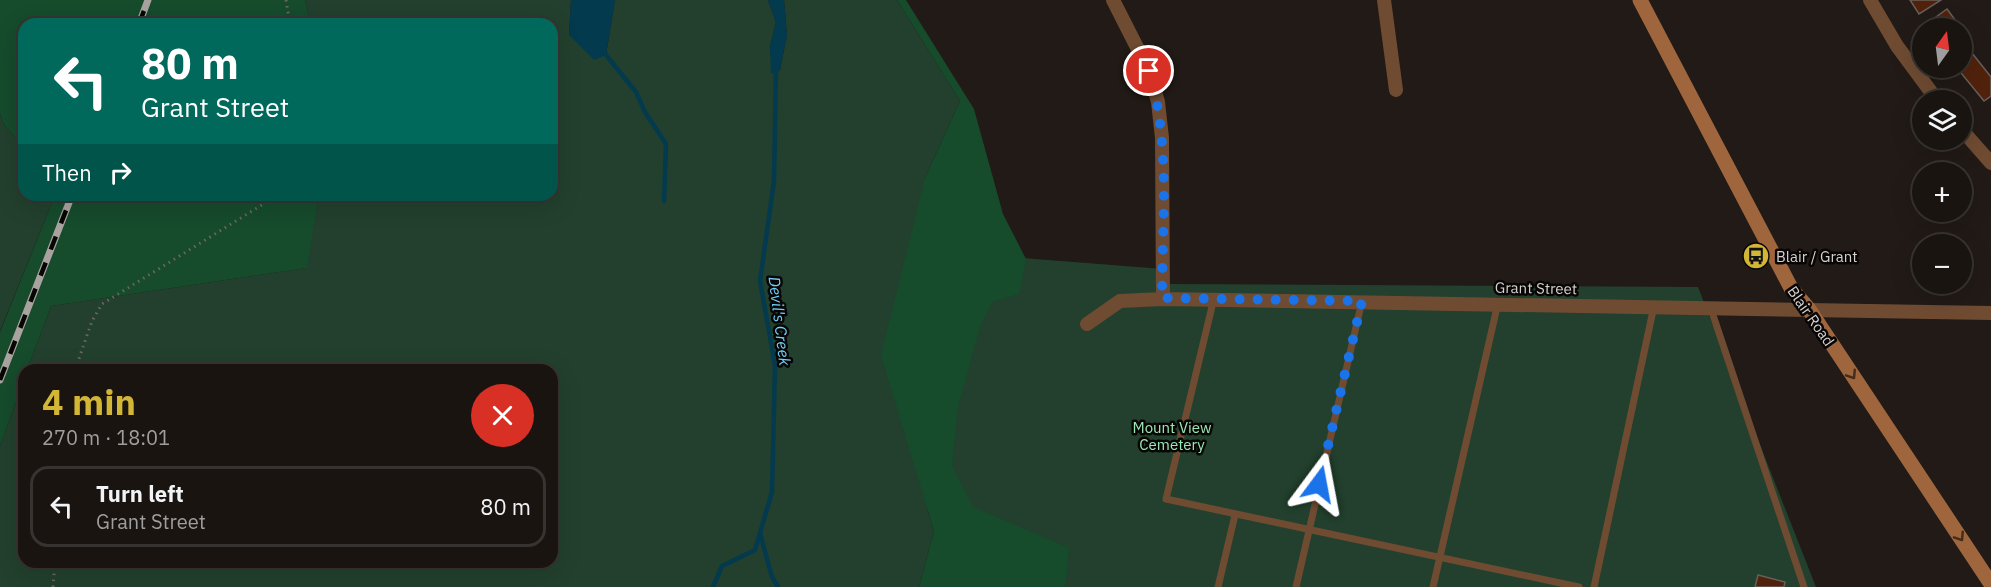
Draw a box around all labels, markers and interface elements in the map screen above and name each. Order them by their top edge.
north arrow [1912,18,1972,78]
map controls [1912,18,1972,294]
text: 80 m [141,36,239,91]
icon: left [42,42,120,120]
pin [1123,45,1174,96]
icon: arrive [1132,54,1165,87]
text: Grant Street [141,89,289,124]
button: layers [1912,90,1972,150]
icon: right [104,156,137,189]
text: Then [42,158,92,187]
button: + [1912,162,1972,222]
button: − [1912,234,1972,294]
bus stop icon: Blair / Grant [1741,241,1771,271]
place label: Blair / Grant [1776,247,1858,266]
water label: Devil's Creek [765,275,795,367]
street label: Grant Street [1495,278,1577,298]
street label: Blair Road [1783,282,1839,350]
one-way arrow [1845,368,1856,379]
text: 4 min [42,378,136,425]
button: close [471,384,534,447]
park label: Mount View Cemetery [1133,418,1212,454]
text: 270 m · 18:01 [42,424,170,451]
position arrow [1287,452,1351,516]
text: Turn left [96,479,184,508]
icon: left [45,490,78,523]
text: 80 m [480,492,531,521]
text: Grant Street [96,508,206,535]
one-way arrow [1953,530,1964,541]

